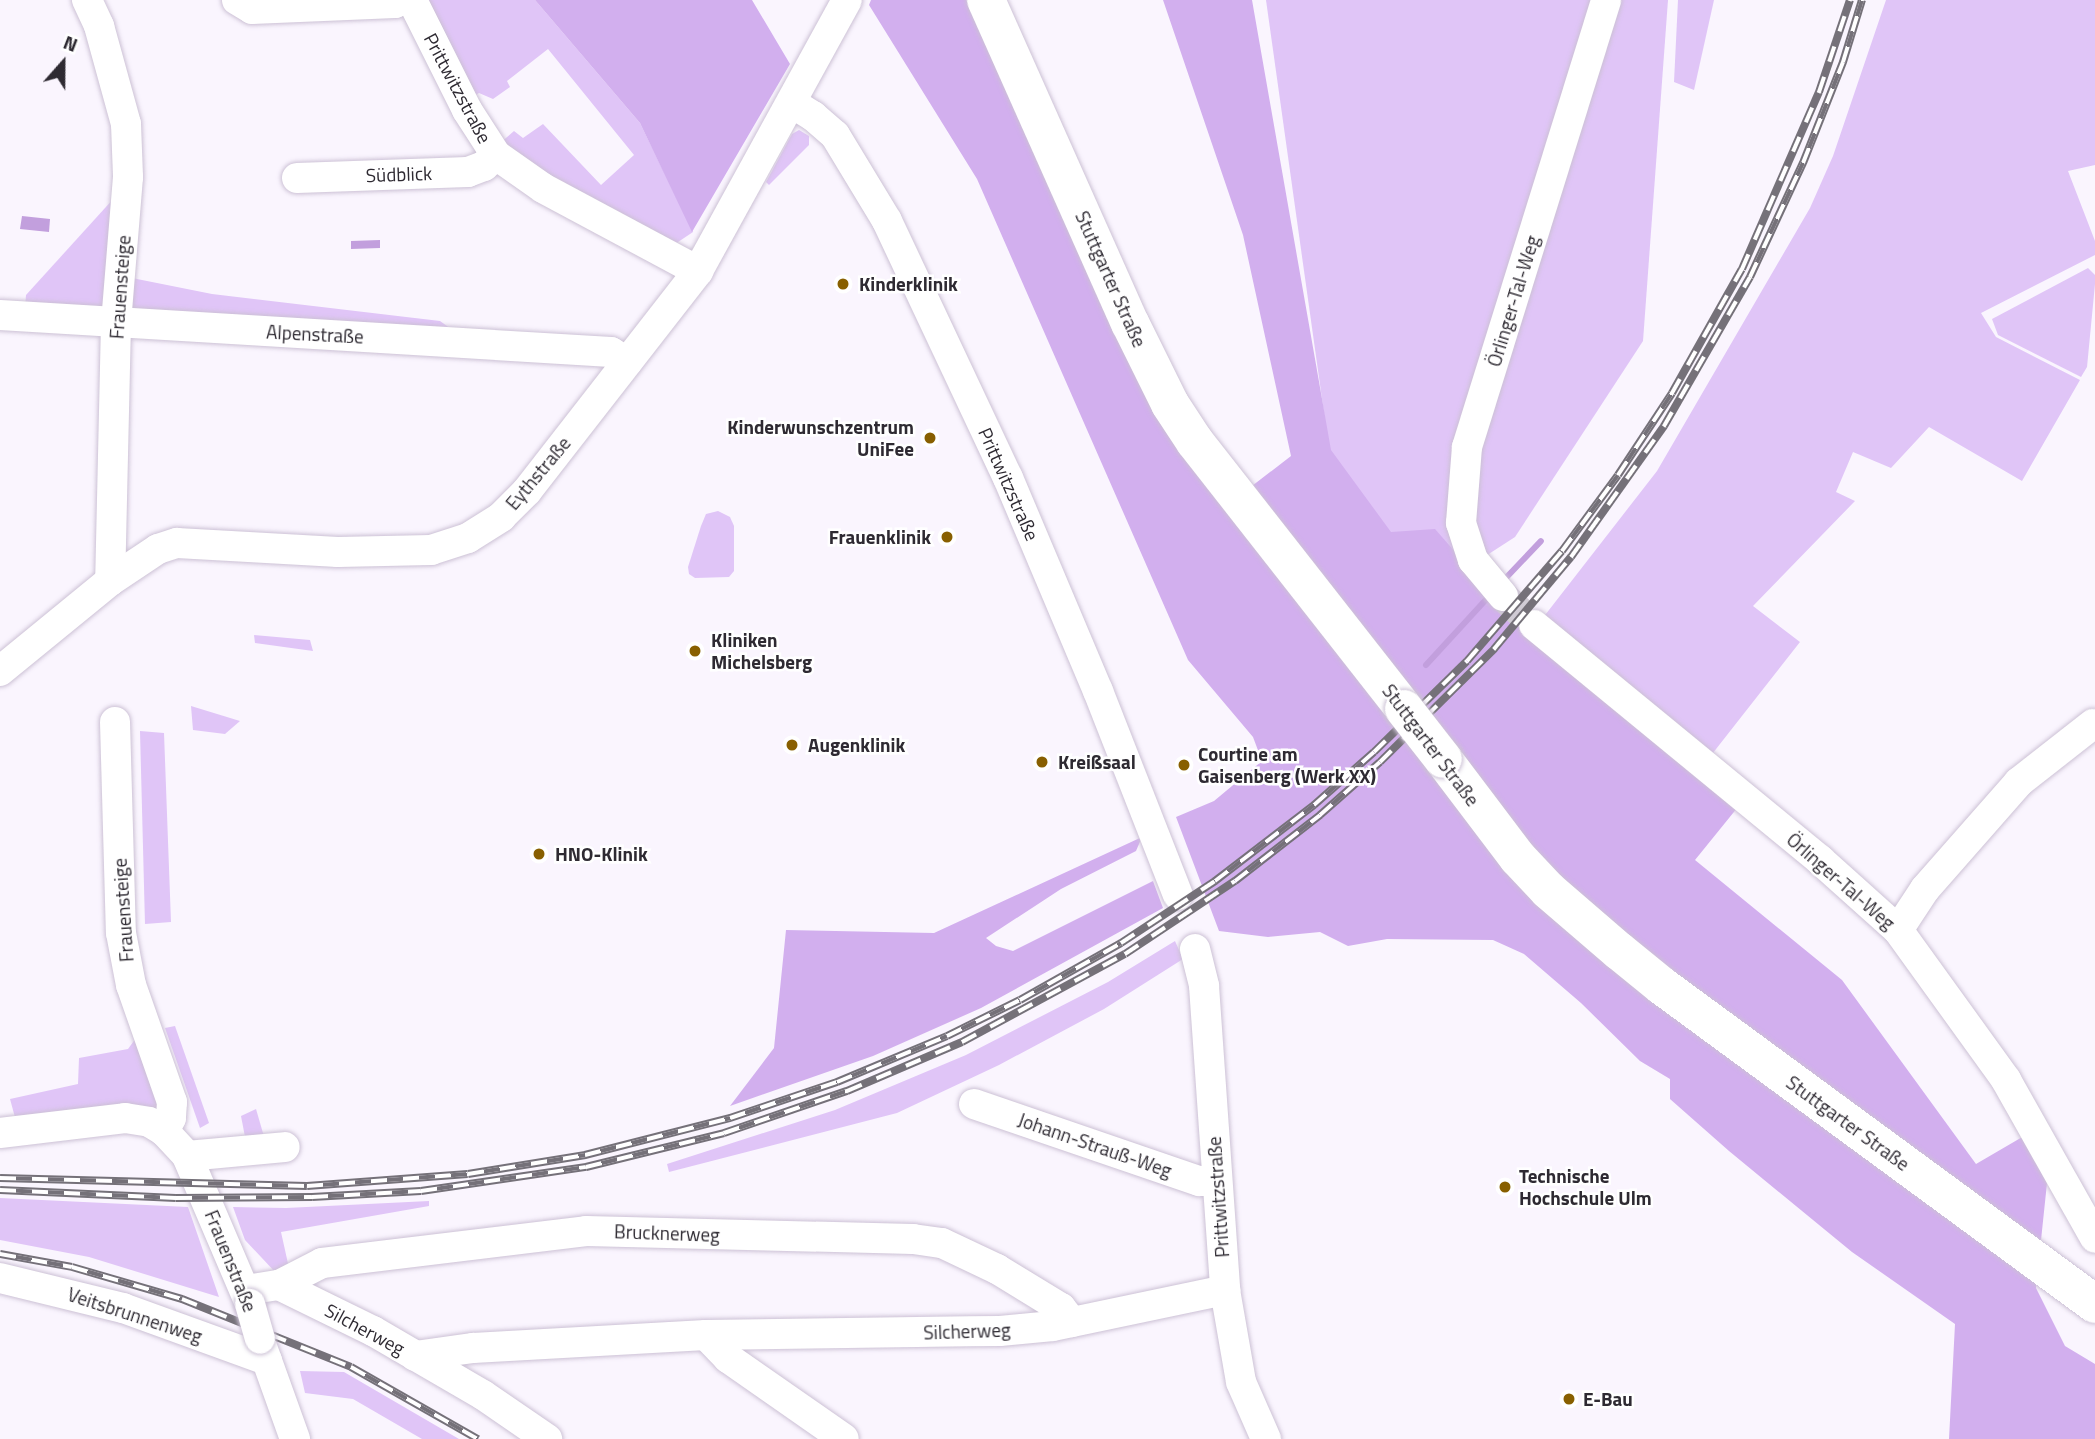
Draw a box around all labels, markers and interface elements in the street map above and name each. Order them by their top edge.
text: N [59,27,82,59]
north arrow [28,28,98,98]
street label: Prittwitzstraße [419,29,497,147]
street label: Südblick [365,161,433,187]
street label: Stuttgarter Straße [1071,207,1151,351]
street label: Örlinger-Tal-Weg [1482,233,1544,369]
street label: Frauensteige [105,234,135,340]
place label: Kinderklinik [859,273,958,295]
marker: Kinderklinik [833,274,853,294]
street label: Alpenstraße [266,320,364,348]
place label: Kinderwunschzentrum UniFee [727,416,914,460]
street label: Prittwitzstraße [974,424,1044,544]
marker: Kinderwunschzentrum UniFee [920,428,940,448]
street label: Eythstraße [501,432,575,514]
place label: Frauenklinik [829,526,931,548]
marker: Frauenklinik [937,527,957,547]
place label: Kliniken Michelsberg [711,629,812,673]
marker: Kliniken Michelsberg [685,641,705,661]
street label: Stuttgarter Straße [1378,680,1484,810]
place label: Augenklinik [808,734,905,756]
marker: Augenklinik [782,735,802,755]
place label: Courtine am Gaisenberg (Werk XX) [1198,743,1376,787]
place label: Kreißsaal [1058,751,1136,773]
marker: Kreißsaal [1032,752,1052,772]
marker: Courtine am Gaisenberg (Werk XX) [1176,757,1192,773]
street label: Örlinger-Tal-Weg [1782,828,1900,934]
place label: HNO-Klinik [555,843,648,865]
marker: HNO-Klinik [529,844,549,864]
street label: Frauensteige [108,857,138,963]
street label: Stuttgarter Straße [1782,1071,1914,1175]
street label: Johann-Strauß-Weg [1015,1108,1175,1182]
street label: Prittwitzstraße [1202,1136,1234,1258]
place label: Technische Hochschule Ulm [1519,1165,1652,1209]
marker: Technische Hochschule Ulm [1497,1179,1513,1195]
street label: Frauenstraße [200,1207,262,1315]
street label: Brucknerweg [614,1220,720,1246]
street label: Veitsbrunnenweg [65,1282,205,1348]
street label: Silcherweg [321,1298,409,1360]
street label: Silcherweg [923,1318,1011,1344]
place label: E-Bau [1583,1388,1633,1410]
marker: E-Bau [1561,1391,1577,1407]

